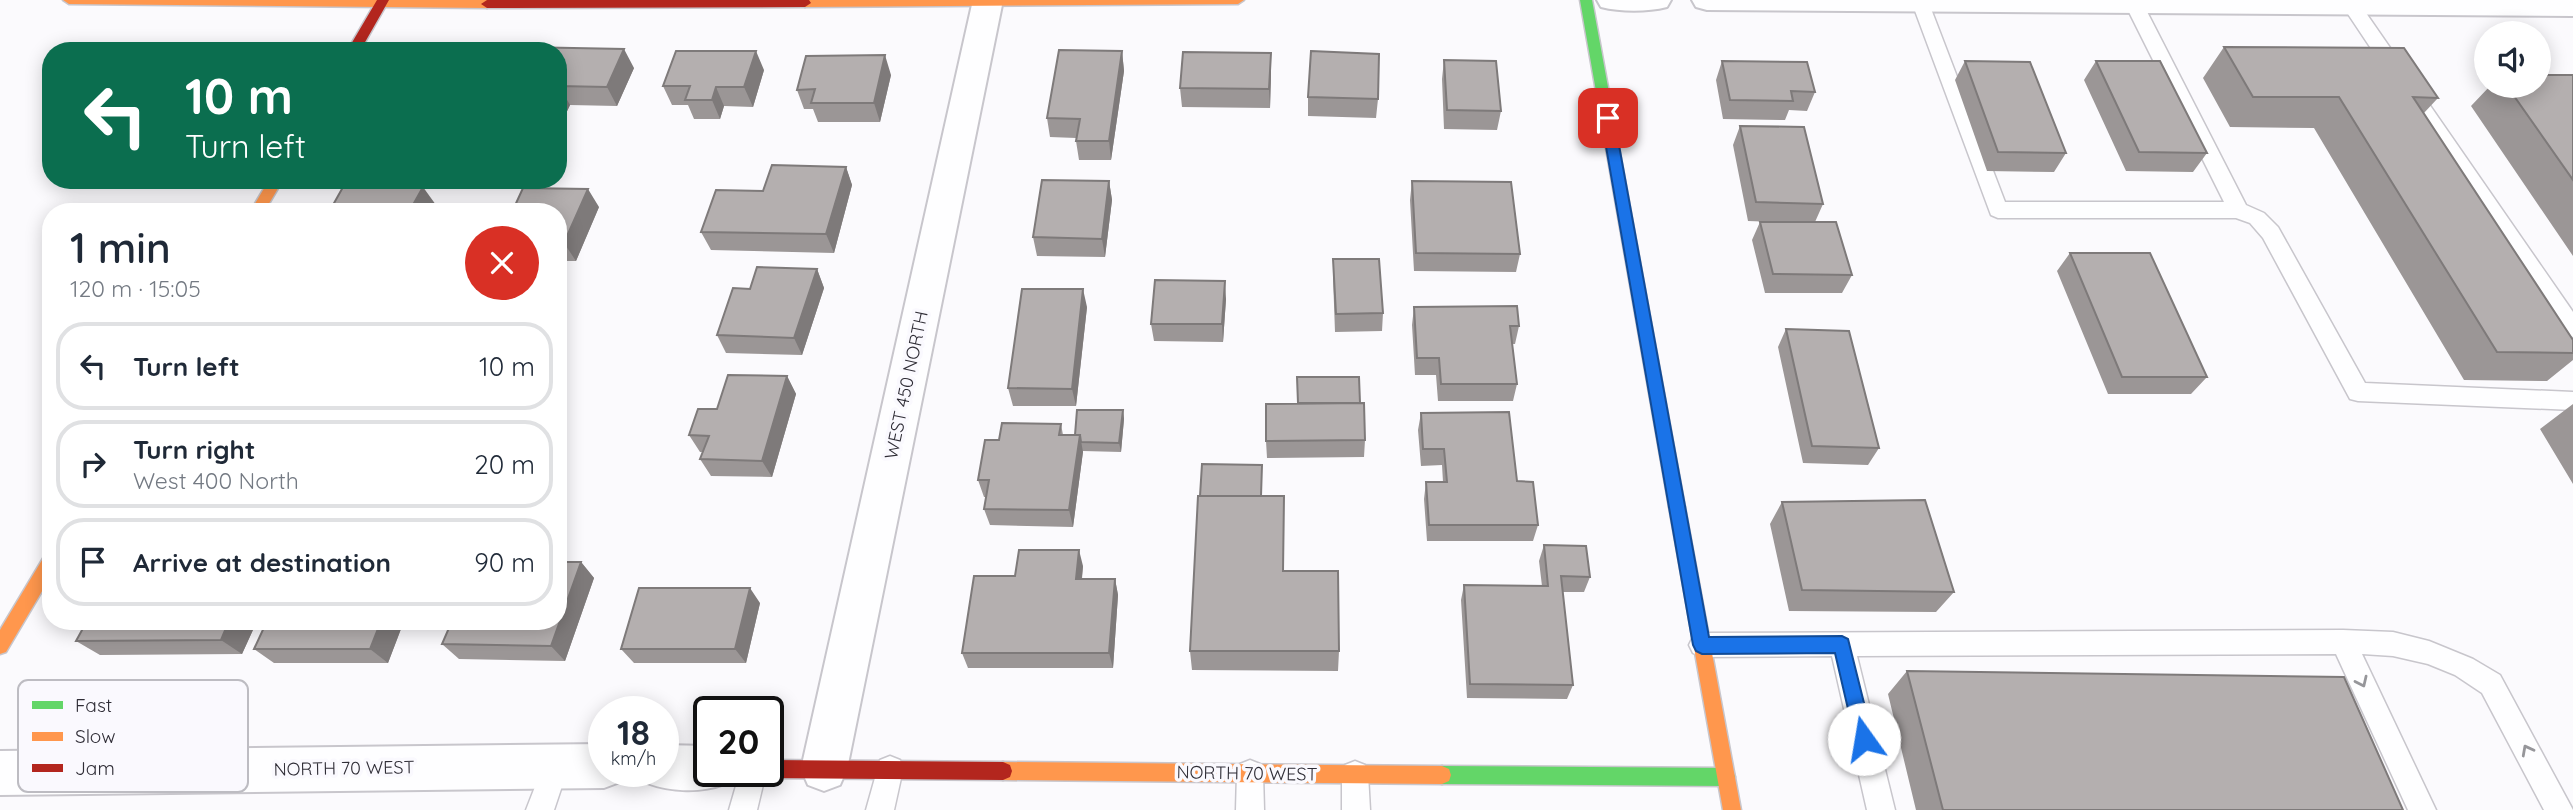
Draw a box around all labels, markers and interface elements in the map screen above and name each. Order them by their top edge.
map controls [2474,21,2551,98]
button: sound [2474,21,2551,98]
text: 10 m [185,65,293,126]
icon: left [70,70,161,161]
pin [1578,88,1638,148]
icon: arrive [1589,99,1627,137]
text: Turn left [185,126,306,166]
text: 1 min [70,221,171,274]
button: close [465,226,539,300]
text: 120 m · 15:05 [70,274,201,303]
street label: WEST 450 NORTH [879,309,933,461]
icon: left [74,347,112,385]
text: Turn left [133,350,240,383]
text: 10 m [479,350,535,383]
text: Turn right [133,433,255,466]
icon: right [74,445,112,483]
text: 20 m [474,448,535,481]
text: West 400 North [133,466,299,495]
icon: arrive [74,543,112,581]
text: Arrive at destination [133,546,391,579]
text: 90 m [474,546,535,579]
one-way arrow [2353,675,2367,687]
legend [18,680,248,792]
text: Fast [75,693,112,717]
speed limit sign: 20 [693,696,784,787]
position arrow [1827,702,1901,776]
text: 18 [617,710,650,754]
text: Slow [75,724,116,748]
one-way arrow [2521,745,2535,757]
text: km/h [611,747,656,770]
street label: NORTH 70 WEST [273,755,415,781]
text: Jam [75,756,115,780]
street label: NORTH 70 WEST [1176,760,1318,786]

